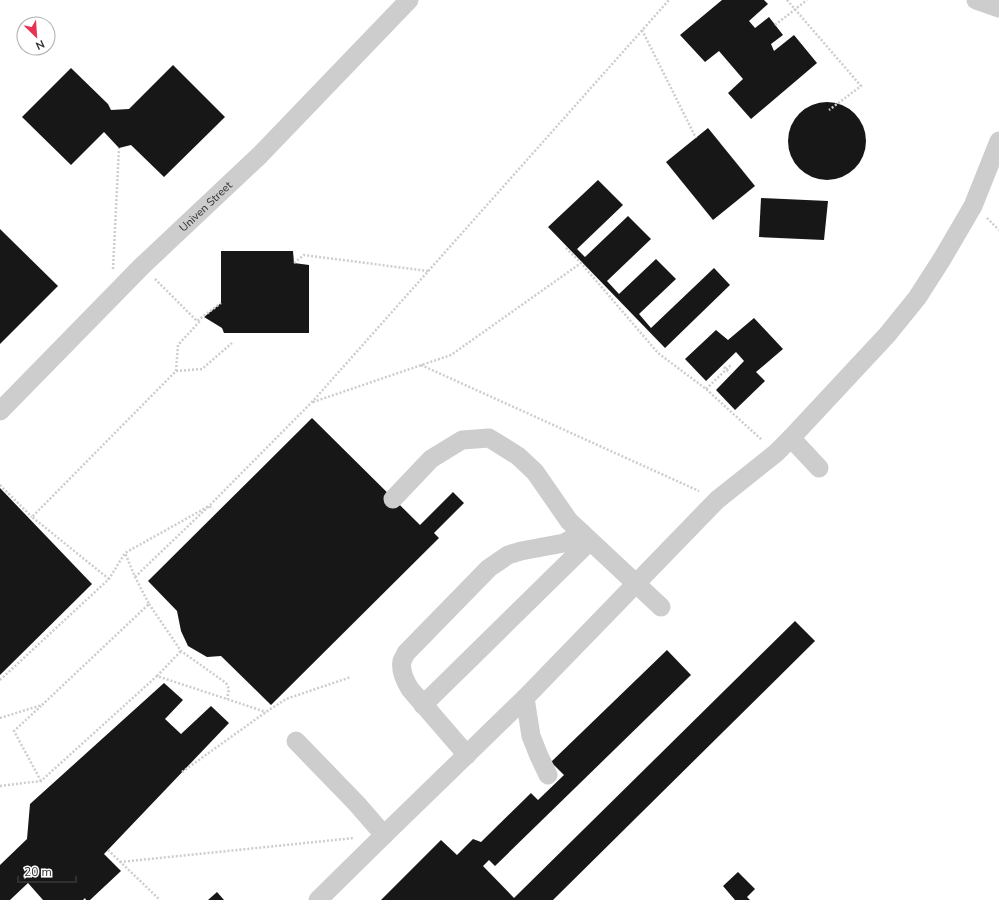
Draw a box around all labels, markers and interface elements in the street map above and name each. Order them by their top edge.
north arrow [16,16,56,56]
text: N [33,36,47,53]
street label: Univen Street [176,178,236,235]
scale bar [18,858,76,884]
text: 20 m [24,864,52,880]

